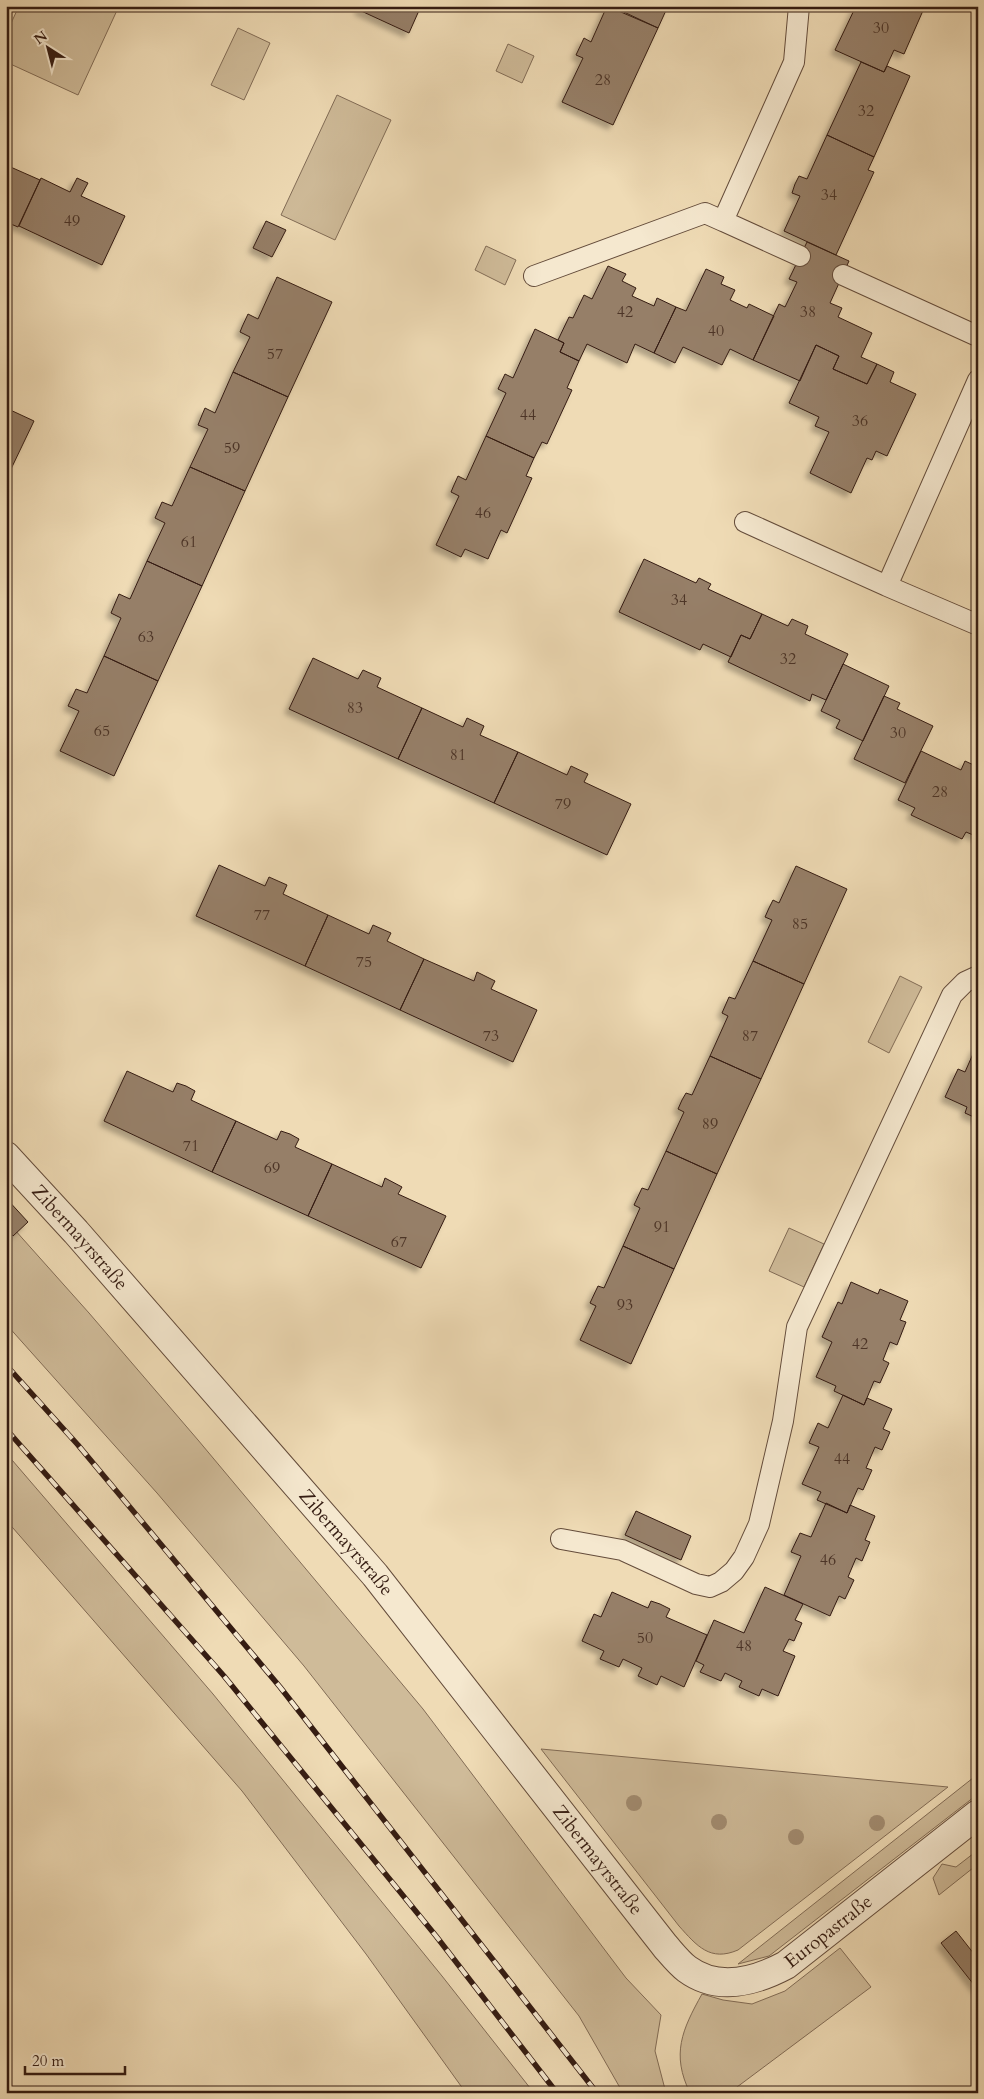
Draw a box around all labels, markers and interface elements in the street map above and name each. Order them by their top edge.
house number: 30 [873,17,889,39]
north arrow [22,22,72,72]
text: N [30,27,51,49]
house number: 28 [595,69,611,91]
house number: 32 [858,100,874,122]
house number: 34 [821,184,837,206]
house number: 49 [64,210,80,232]
house number: 42 [617,301,633,323]
house number: 38 [800,301,816,323]
house number: 40 [708,320,724,342]
house number: 57 [267,343,283,365]
house number: 44 [520,404,536,426]
house number: 36 [852,410,868,432]
house number: 59 [224,437,240,459]
house number: 46 [475,502,491,524]
house number: 61 [181,531,197,553]
house number: 34 [671,589,687,611]
house number: 63 [138,626,154,648]
house number: 32 [780,648,796,670]
house number: 83 [347,697,363,719]
house number: 65 [94,720,110,742]
house number: 30 [890,722,906,744]
house number: 81 [450,744,466,766]
house number: 28 [932,781,948,803]
house number: 79 [555,793,571,815]
house number: 77 [254,904,270,926]
house number: 85 [792,913,808,935]
house number: 75 [356,951,372,973]
house number: 73 [483,1025,499,1047]
house number: 87 [742,1025,758,1047]
house number: 89 [702,1113,718,1135]
house number: 71 [183,1135,199,1157]
house number: 69 [264,1157,280,1179]
street label: Zibermayrstraße [26,1179,134,1296]
house number: 91 [654,1216,670,1238]
house number: 67 [391,1231,407,1253]
house number: 93 [617,1294,633,1316]
house number: 42 [852,1333,868,1355]
house number: 44 [834,1448,850,1470]
street label: Zibermayrstraße [293,1483,400,1601]
house number: 46 [820,1549,836,1571]
house number: 50 [637,1627,653,1649]
house number: 48 [736,1635,752,1657]
street label: Zibermayrstraße [546,1799,649,1921]
street label: Europastraße [779,1889,878,1974]
scale bar [25,2044,125,2076]
text: 20 m [32,2051,64,2071]

